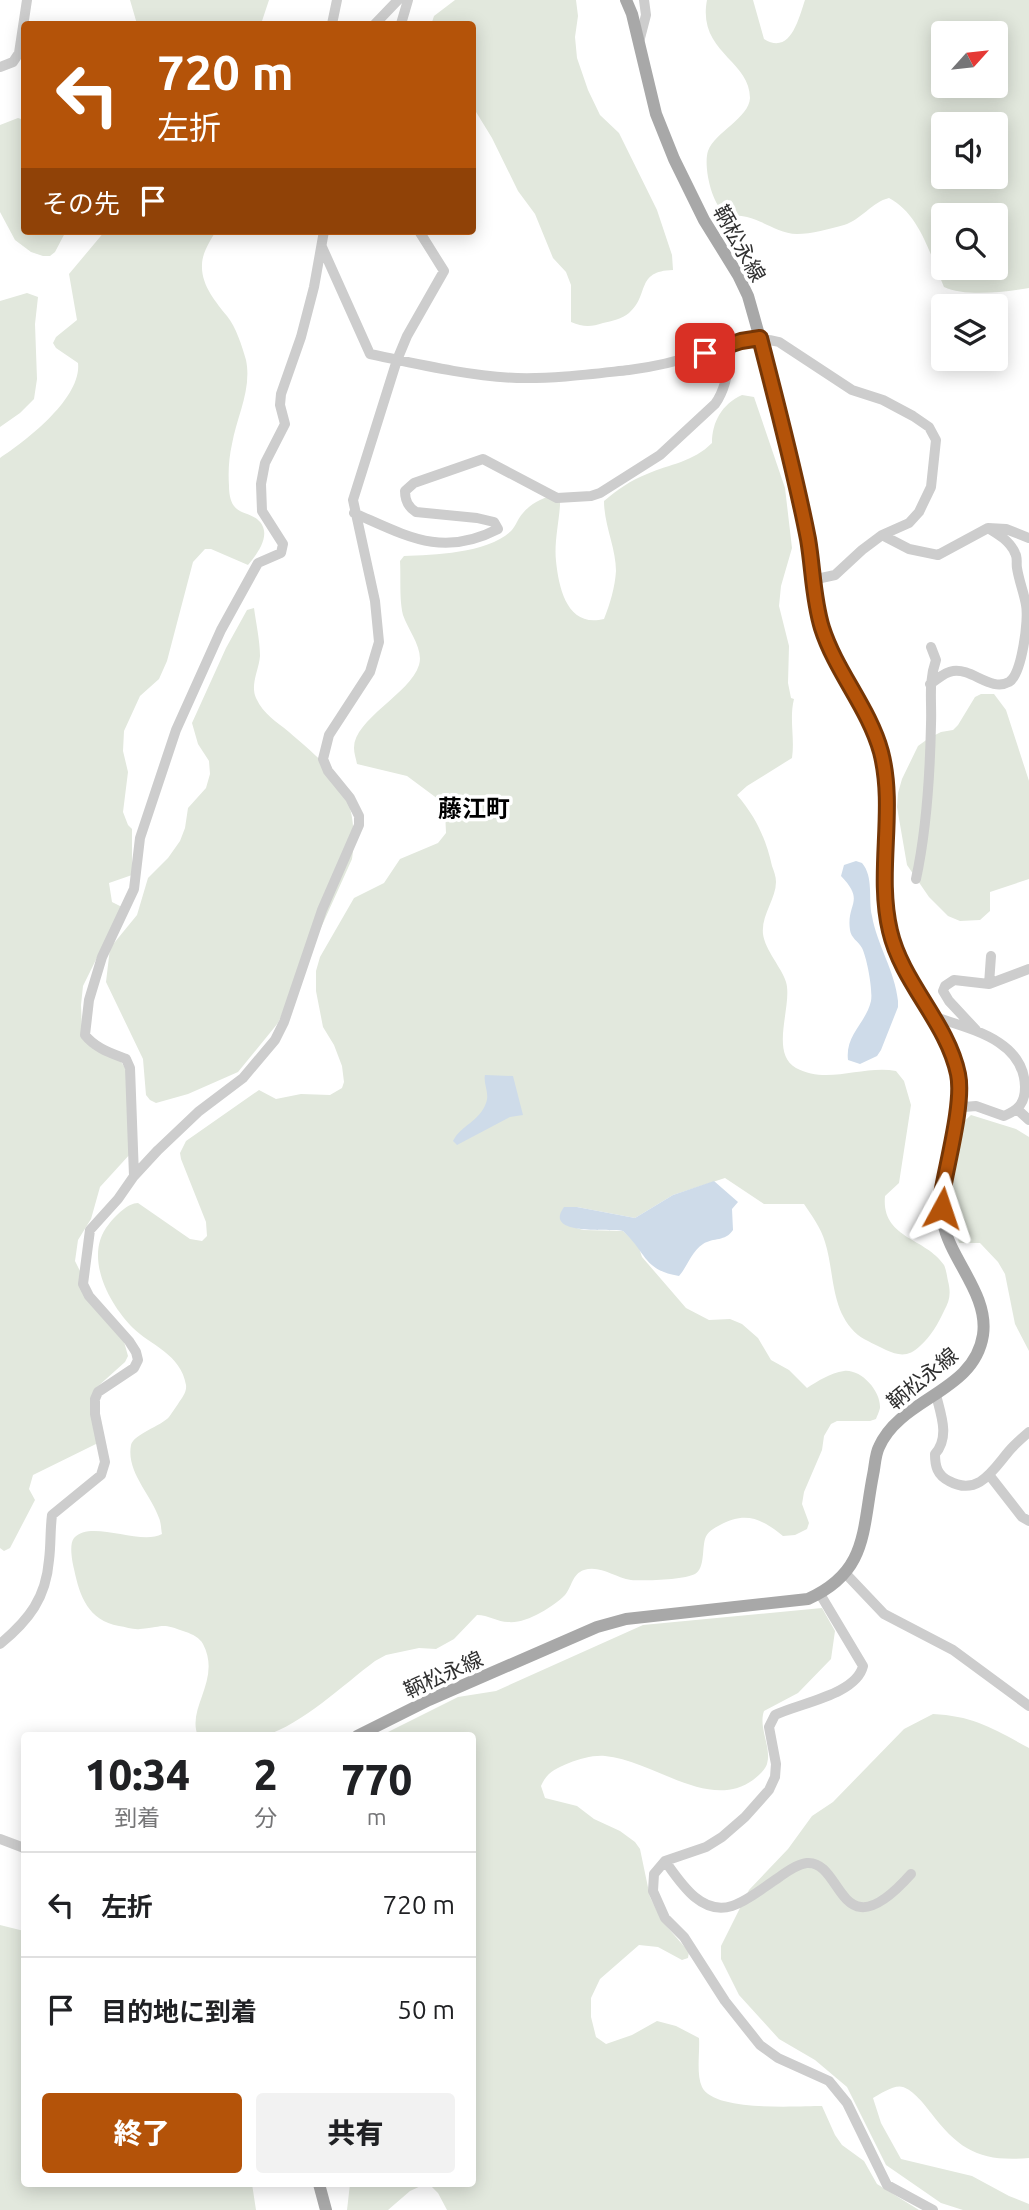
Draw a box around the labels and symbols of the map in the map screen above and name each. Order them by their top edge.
north arrow [931,21,1008,98]
street label: 鞆松永線 [709,200,771,286]
pin [675,323,735,383]
district label: 藤江町 [438,795,510,822]
position arrow [905,1171,979,1245]
street label: 鞆松永線 [882,1342,962,1414]
street label: 鞆松永線 [400,1646,486,1702]

